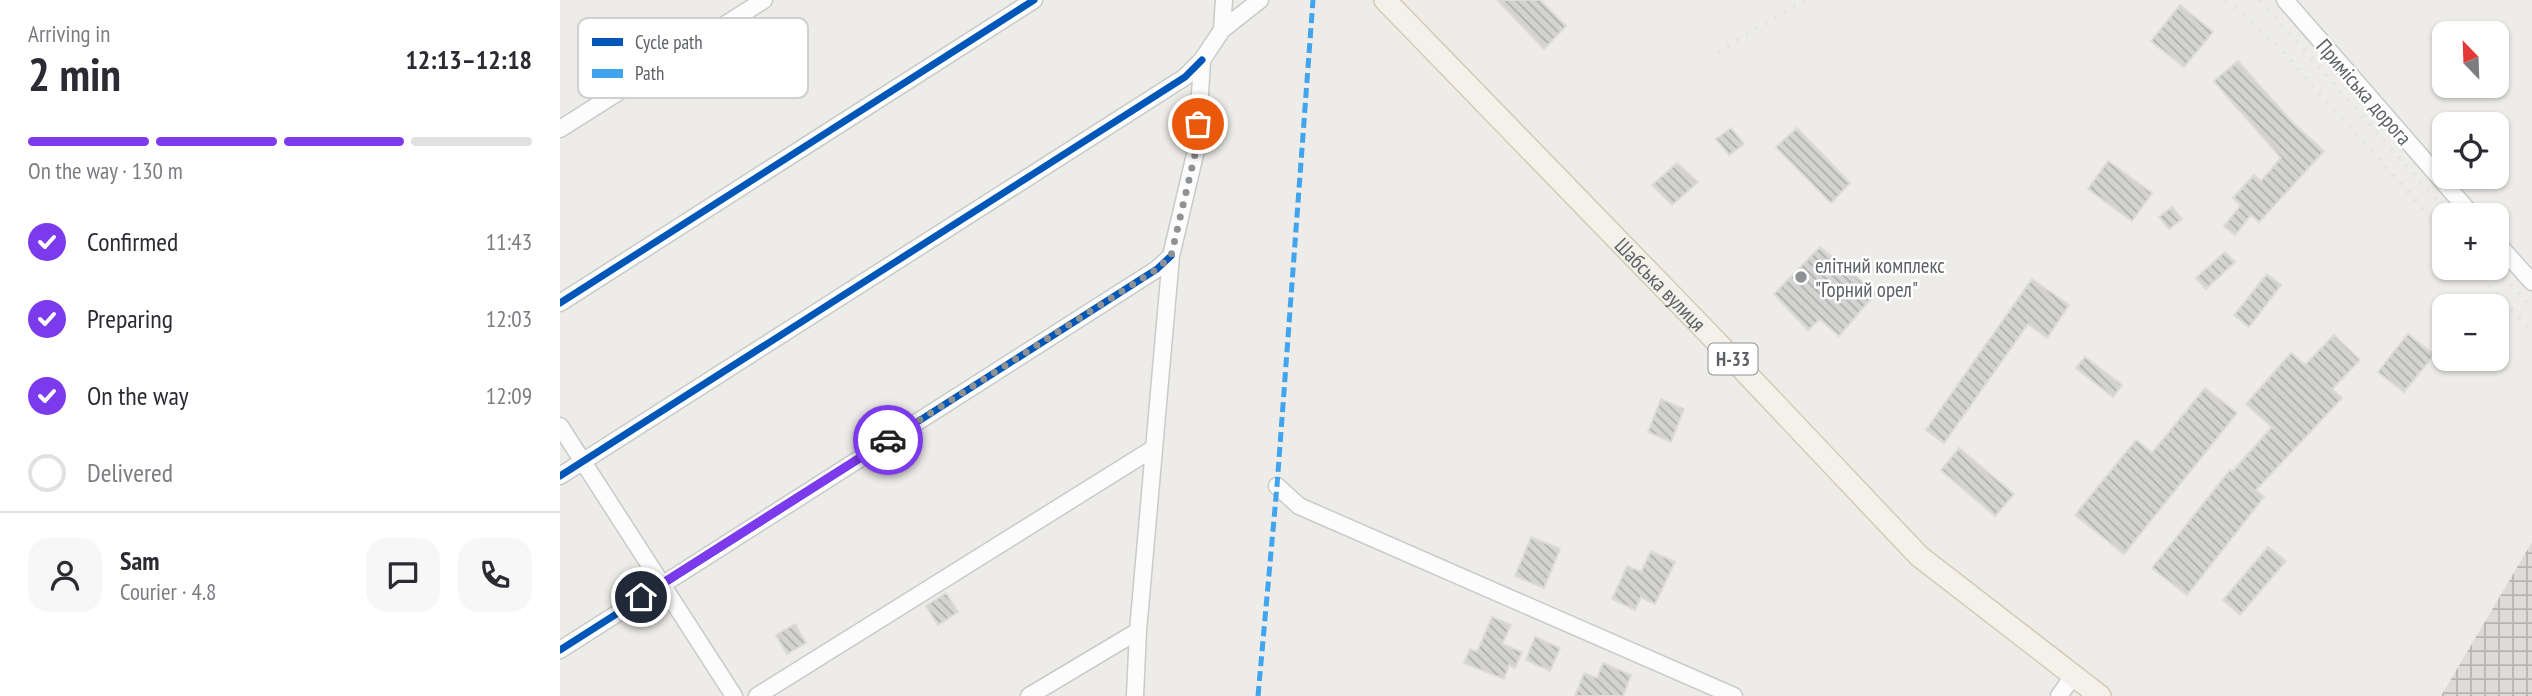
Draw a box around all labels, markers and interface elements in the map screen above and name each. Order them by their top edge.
legend [578,18,808,98]
text: Arriving in [28,19,110,48]
north arrow [2432,21,2510,98]
map controls [2432,21,2509,371]
text: Cycle path [635,30,703,54]
street label: Приміська дорога [2310,33,2418,151]
text: 12:13–12:18 [405,43,532,76]
text: 2 min [28,44,121,104]
text: Path [635,61,664,85]
pin [1168,94,1228,154]
icon: bag [1179,105,1217,143]
button: locate [2432,112,2509,189]
text: On the way · 130 m [28,156,183,185]
button: + [2432,203,2509,280]
icon: check [28,223,66,261]
text: Confirmed [87,225,178,258]
text: 11:43 [486,227,532,256]
street label: Шабська вулиця [1609,232,1712,337]
place label: елітний комплекс "Горний орел" [1815,252,1945,303]
marker: елітний комплекс "Горний орел" [1793,269,1809,285]
button: − [2432,294,2509,371]
icon: check [28,300,66,338]
text: Preparing [87,302,173,335]
text: 12:03 [486,304,532,333]
road number: Н-33 [1708,344,1758,374]
icon: check [28,377,66,415]
text: On the way [87,379,189,412]
text: 12:09 [486,381,532,410]
courier [853,405,923,475]
icon: car [869,421,907,459]
text: Delivered [87,456,173,489]
button: person [28,538,102,612]
button: chat [366,538,440,612]
button: phone [458,538,532,612]
text: Sam [120,544,159,577]
pin [611,567,671,627]
text: Courier · 4.8 [120,577,216,606]
icon: home [622,578,660,616]

